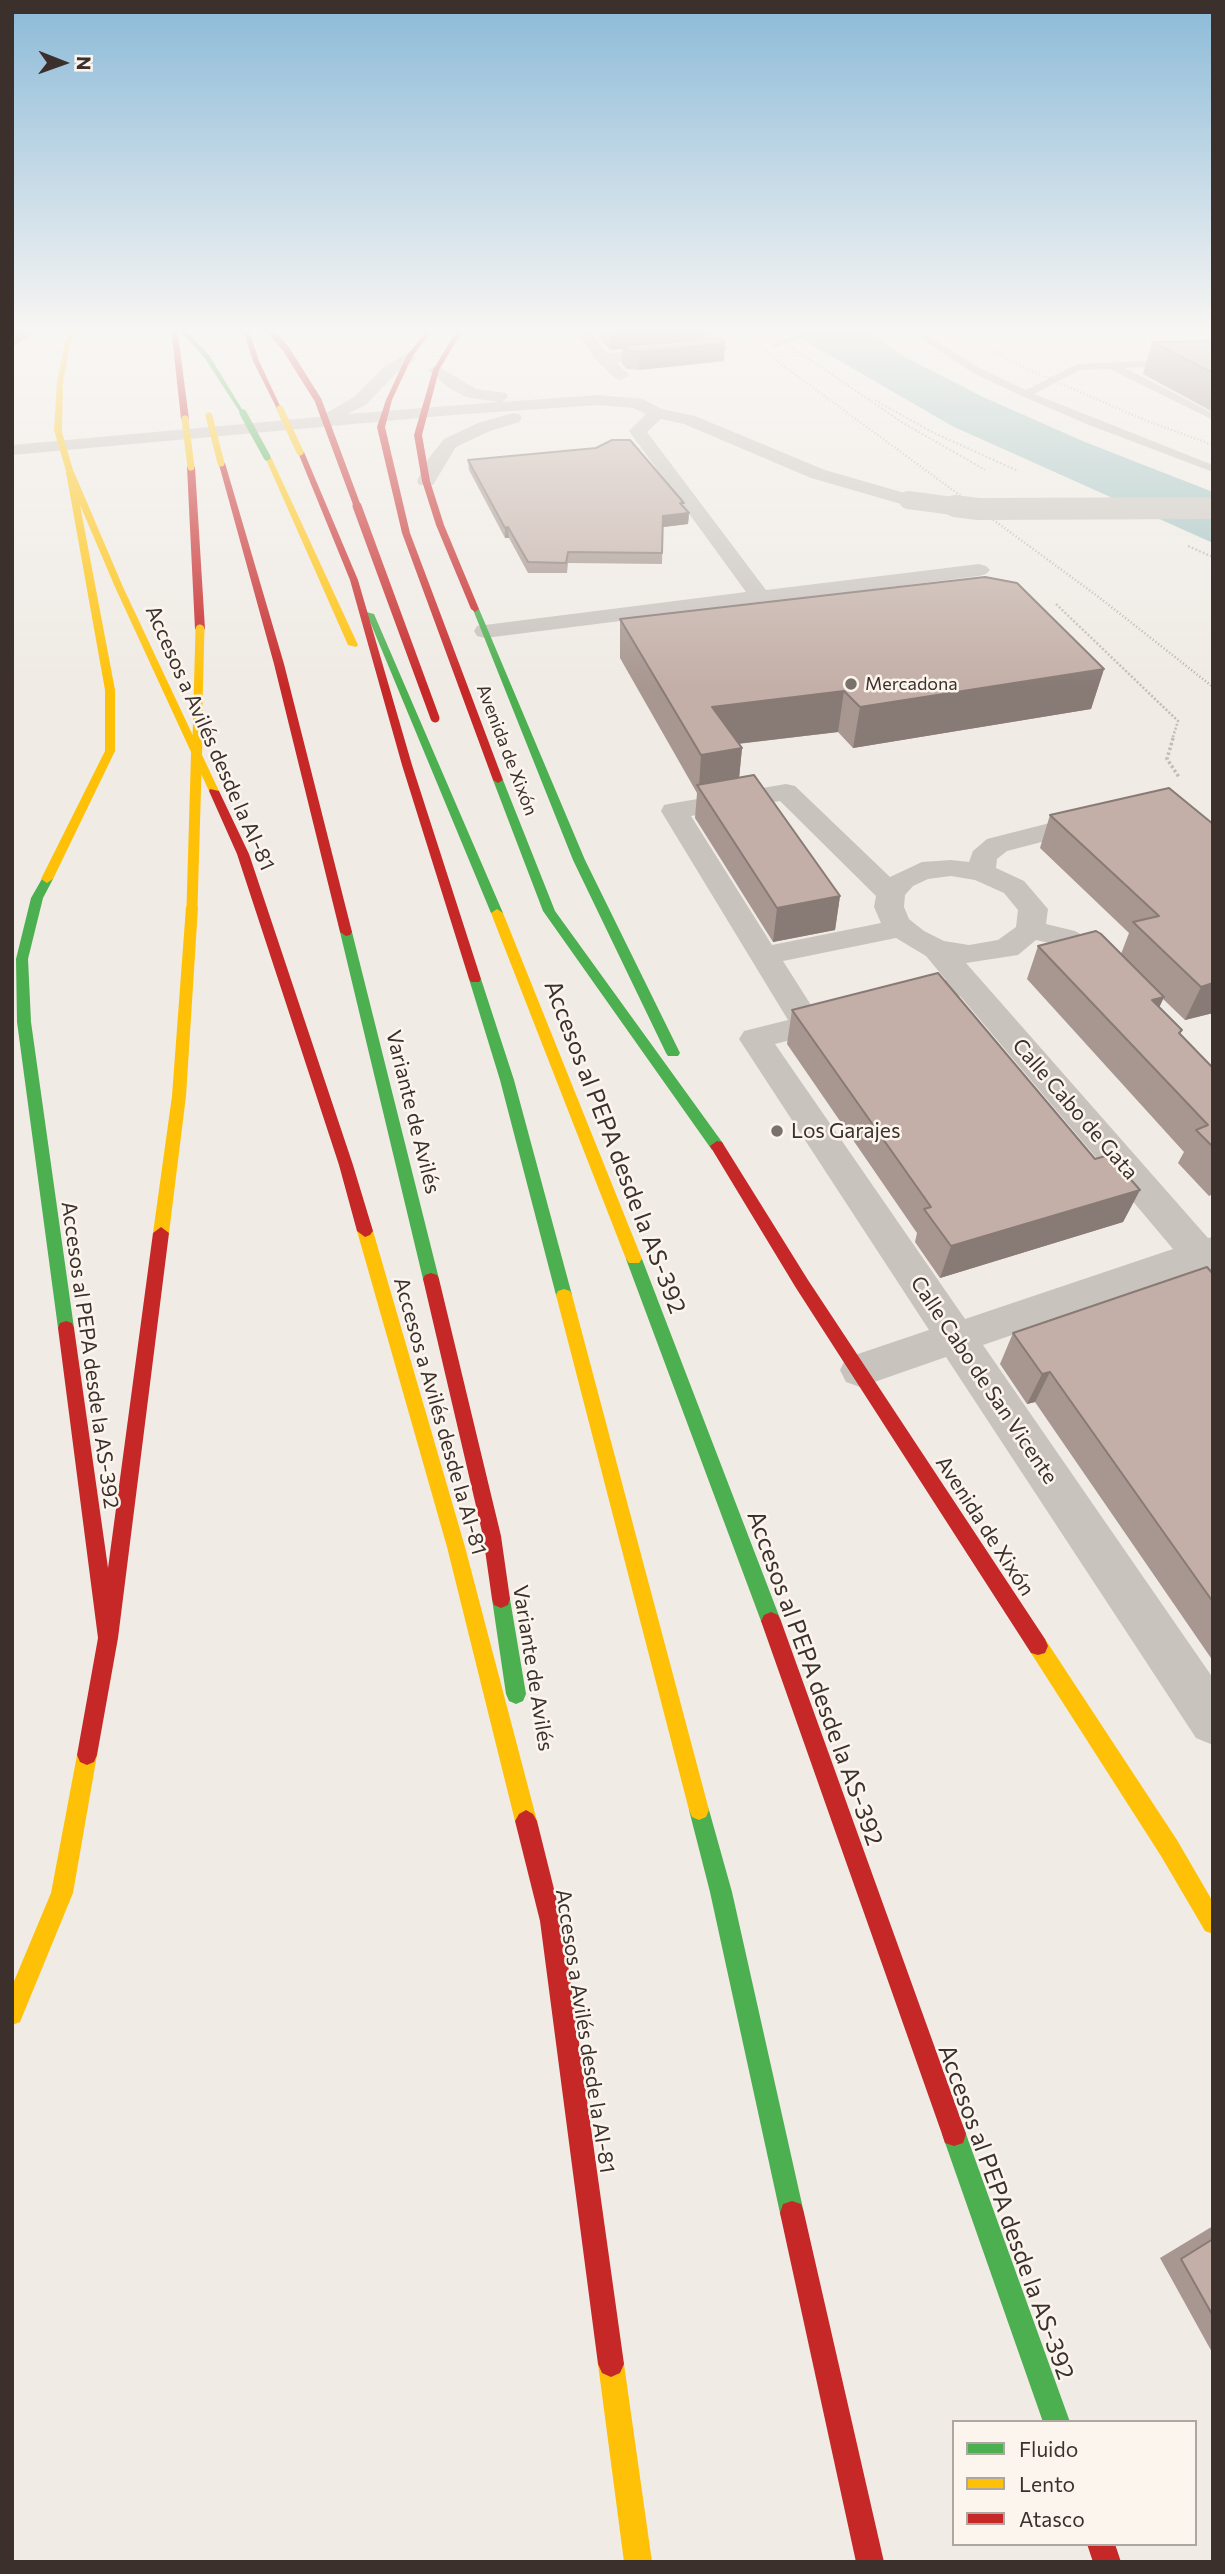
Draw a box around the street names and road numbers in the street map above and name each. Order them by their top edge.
street label: Accesos a Avilés desde la AI-81 [140,602,280,874]
street label: Avenida de Xixón [472,681,542,819]
street label: Accesos al PEPA desde la AS-392 [538,976,692,1318]
street label: Variante de Avilés [380,1028,446,1196]
street label: Calle Cabo de Gata [1007,1033,1143,1185]
street label: Accesos al PEPA desde la AS-392 [56,1200,124,1510]
street label: Calle Cabo de San Vicente [905,1271,1063,1489]
street label: Accesos a Avilés desde la AI-81 [388,1274,492,1558]
street label: Avenida de Xixón [930,1451,1040,1601]
street label: Accesos al PEPA desde la AS-392 [741,1507,889,1849]
street label: Variante de Avilés [507,1583,559,1753]
street label: Accesos a Avilés desde la AI-81 [550,1887,620,2175]
street label: Accesos al PEPA desde la AS-392 [932,2041,1080,2383]

